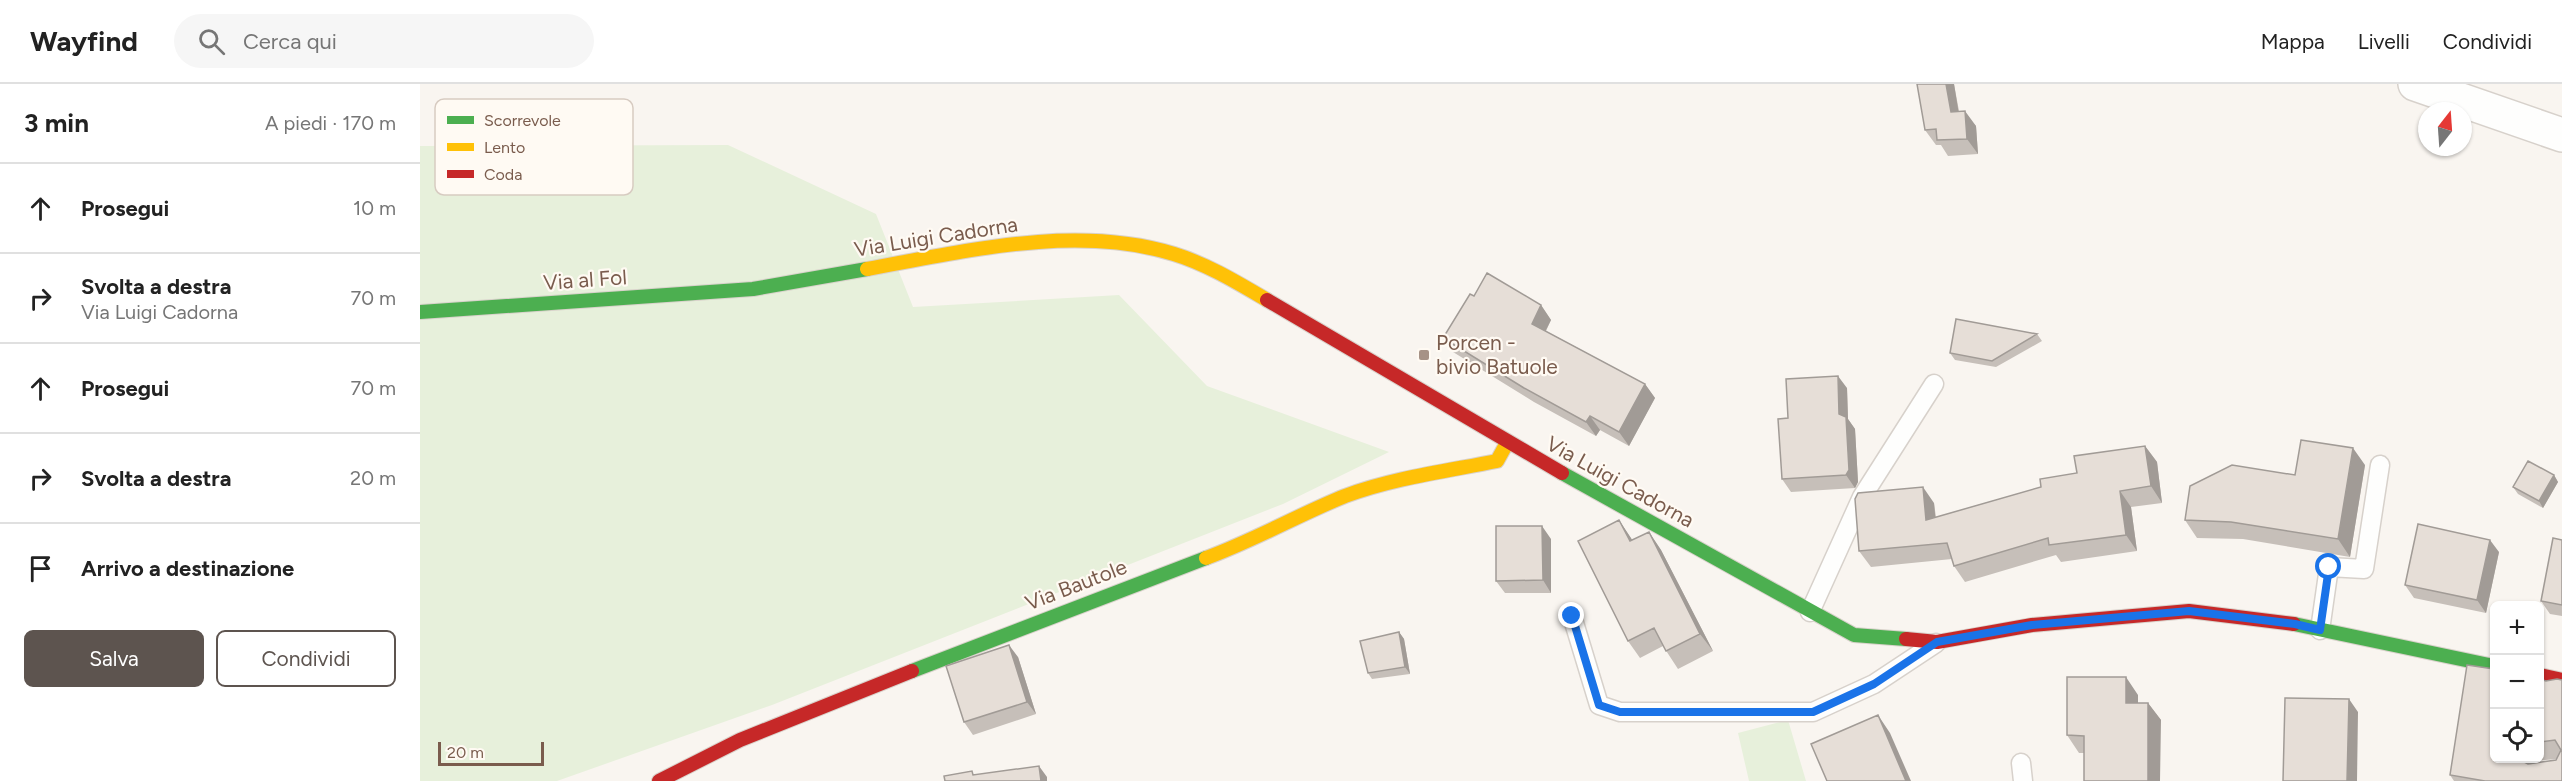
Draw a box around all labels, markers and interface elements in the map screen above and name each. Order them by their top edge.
search box [174,14,594,68]
text: Wayfind [30,24,138,58]
icon: search [195,25,228,58]
text: Cerca qui [243,28,337,55]
text: Mappa [2261,29,2325,54]
text: Livelli [2358,29,2410,54]
text: Condividi [2443,29,2532,54]
legend [435,99,633,195]
north arrow [2418,102,2472,156]
text: 3 min [24,107,89,139]
text: A piedi · 170 m [265,111,396,135]
text: Scorrevole [484,111,561,130]
text: Lento [484,138,525,157]
text: Coda [484,165,522,184]
icon: ahead [24,192,57,225]
text: Prosegui [81,195,169,222]
text: 10 m [353,196,396,220]
street label: Via Luigi Cadorna [852,211,1019,262]
street label: Via al Fol [542,264,628,295]
text: Svolta a destra [81,273,231,300]
icon: right [24,282,57,315]
text: 70 m [350,286,396,310]
text: Via Luigi Cadorna [81,300,238,324]
place label: Porcen - bivio Batuole [1436,330,1558,379]
marker: Porcen - bivio Batuole [1417,348,1431,362]
icon: ahead [24,372,57,405]
text: Prosegui [81,375,169,402]
text: 70 m [350,376,396,400]
street label: Via Luigi Cadorna [1542,431,1698,533]
icon: right [24,462,57,495]
text: Svolta a destra [81,465,231,492]
text: 20 m [350,466,396,490]
icon: arrive [24,552,57,585]
route start [2315,553,2341,579]
street label: Via Bautole [1022,554,1130,615]
text: Arrivo a destinazione [81,555,294,582]
map controls [2490,601,2544,763]
button: + [2490,601,2544,655]
route end [1558,602,1584,628]
button: Salva [24,630,204,687]
button: Condividi [216,630,396,687]
button: − [2490,655,2544,709]
button: locate [2490,709,2544,763]
scale bar [438,739,544,766]
text: 20 m [447,743,484,762]

